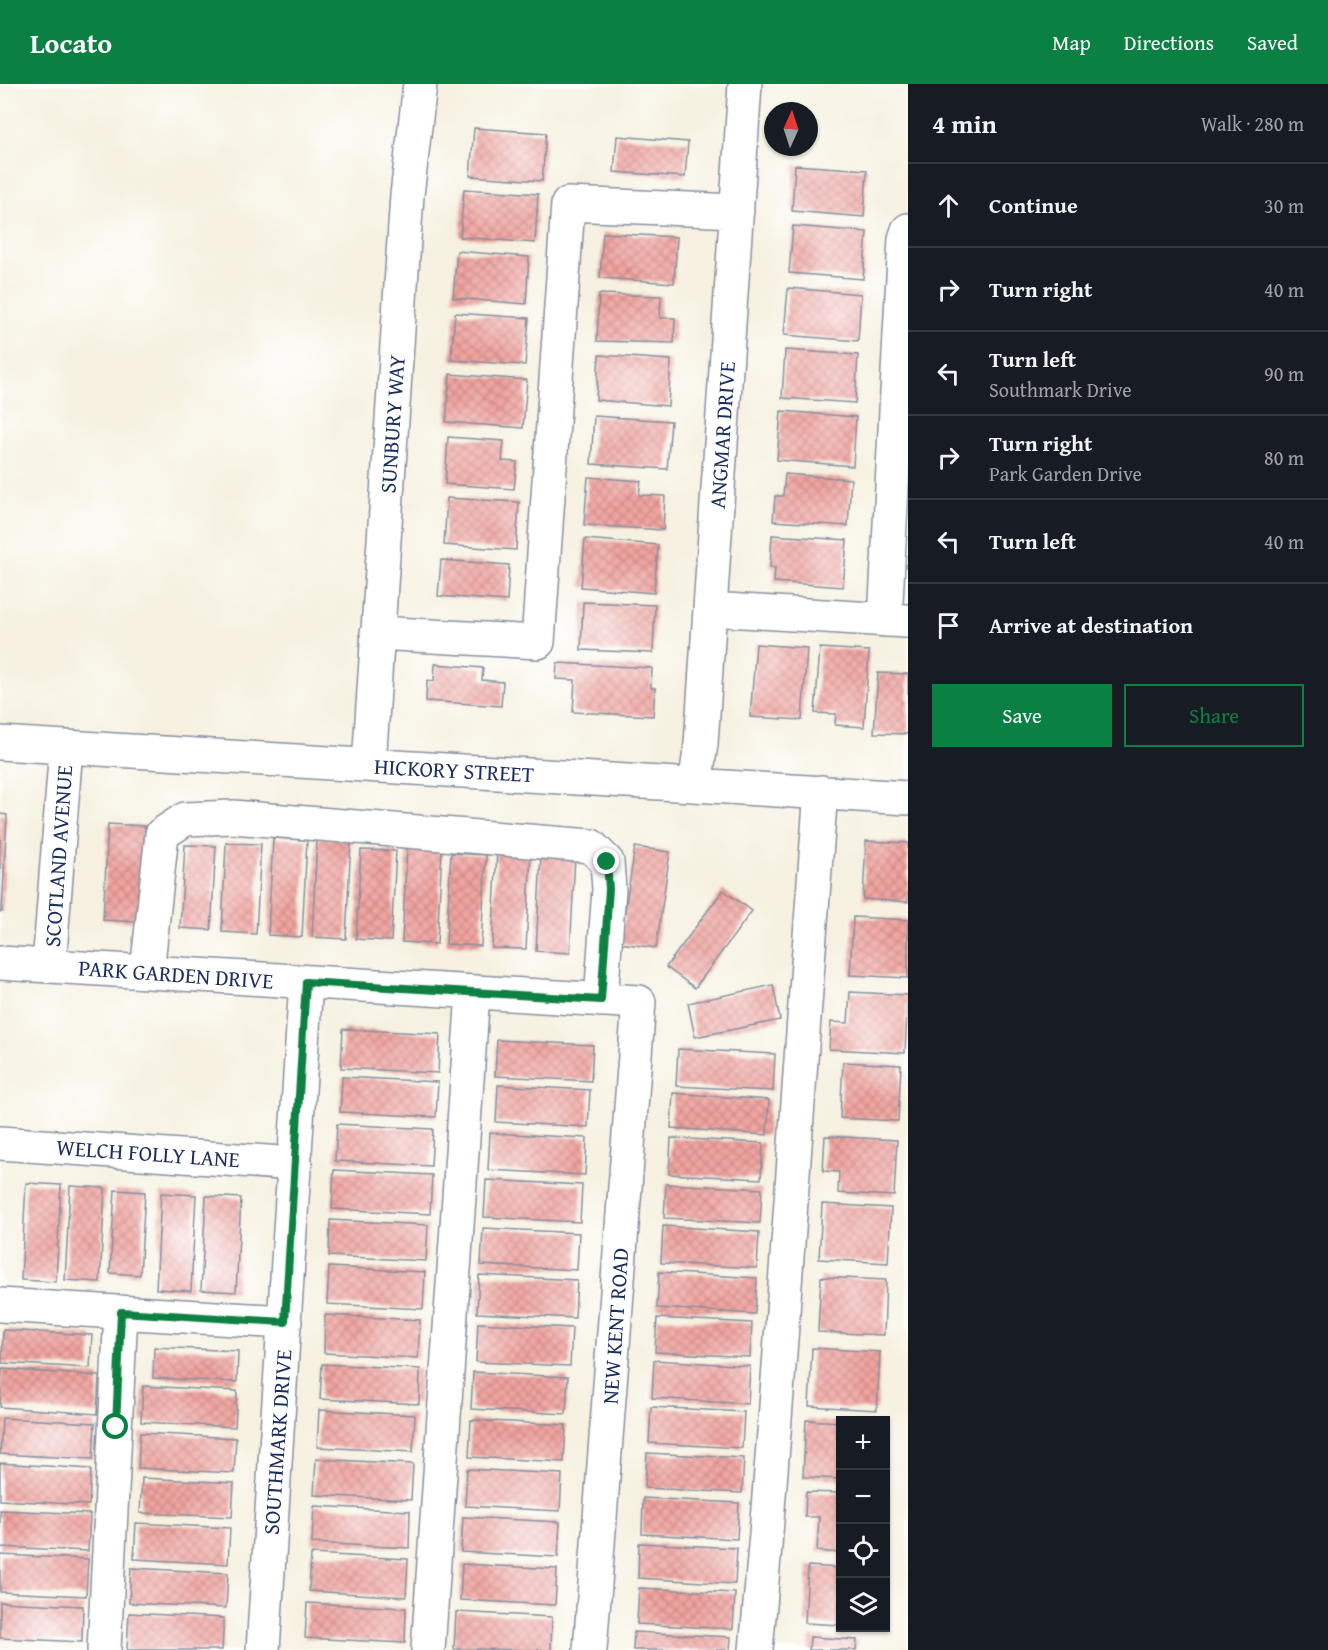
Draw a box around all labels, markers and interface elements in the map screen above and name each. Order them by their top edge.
text: Locato [30,22,112,63]
text: Map [1052,27,1091,58]
text: Directions [1124,27,1214,58]
text: Saved [1247,27,1298,58]
north arrow [764,102,818,156]
text: 4 min [932,104,997,143]
text: Walk · 280 m [1201,109,1304,138]
icon: ahead [932,189,965,222]
text: Continue [989,189,1078,221]
text: 30 m [1264,191,1304,220]
icon: right [932,273,965,306]
text: Turn right [989,273,1092,305]
text: 40 m [1264,275,1304,304]
text: Turn left [989,343,1076,375]
street label: SUNBURY WAY [371,354,413,494]
icon: left [932,357,965,390]
text: 90 m [1264,359,1304,388]
street label: ANGMAR DRIVE [701,360,743,510]
text: Southmark Drive [989,375,1132,404]
text: Turn right [989,427,1092,459]
icon: right [932,441,965,474]
text: 80 m [1264,443,1304,472]
text: Park Garden Drive [989,459,1142,488]
icon: left [932,525,965,558]
text: Turn left [989,525,1076,557]
text: 40 m [1264,527,1304,556]
icon: arrive [932,609,965,642]
text: Arrive at destination [989,609,1193,641]
button: Save [932,684,1112,747]
button: Share [1124,684,1304,747]
street label: HICKORY STREET [373,750,535,790]
street label: SCOTLAND AVENUE [36,764,80,948]
route end [593,848,619,874]
street label: PARK GARDEN DRIVE [77,951,275,997]
street label: WELCH FOLLY LANE [55,1131,241,1175]
street label: NEW KENT ROAD [594,1247,636,1405]
street label: SOUTHMARK DRIVE [255,1348,299,1536]
route start [102,1413,128,1439]
map controls [836,1416,890,1632]
button: + [836,1416,890,1470]
button: − [836,1470,890,1524]
button: locate [836,1524,890,1578]
button: layers [836,1578,890,1632]

